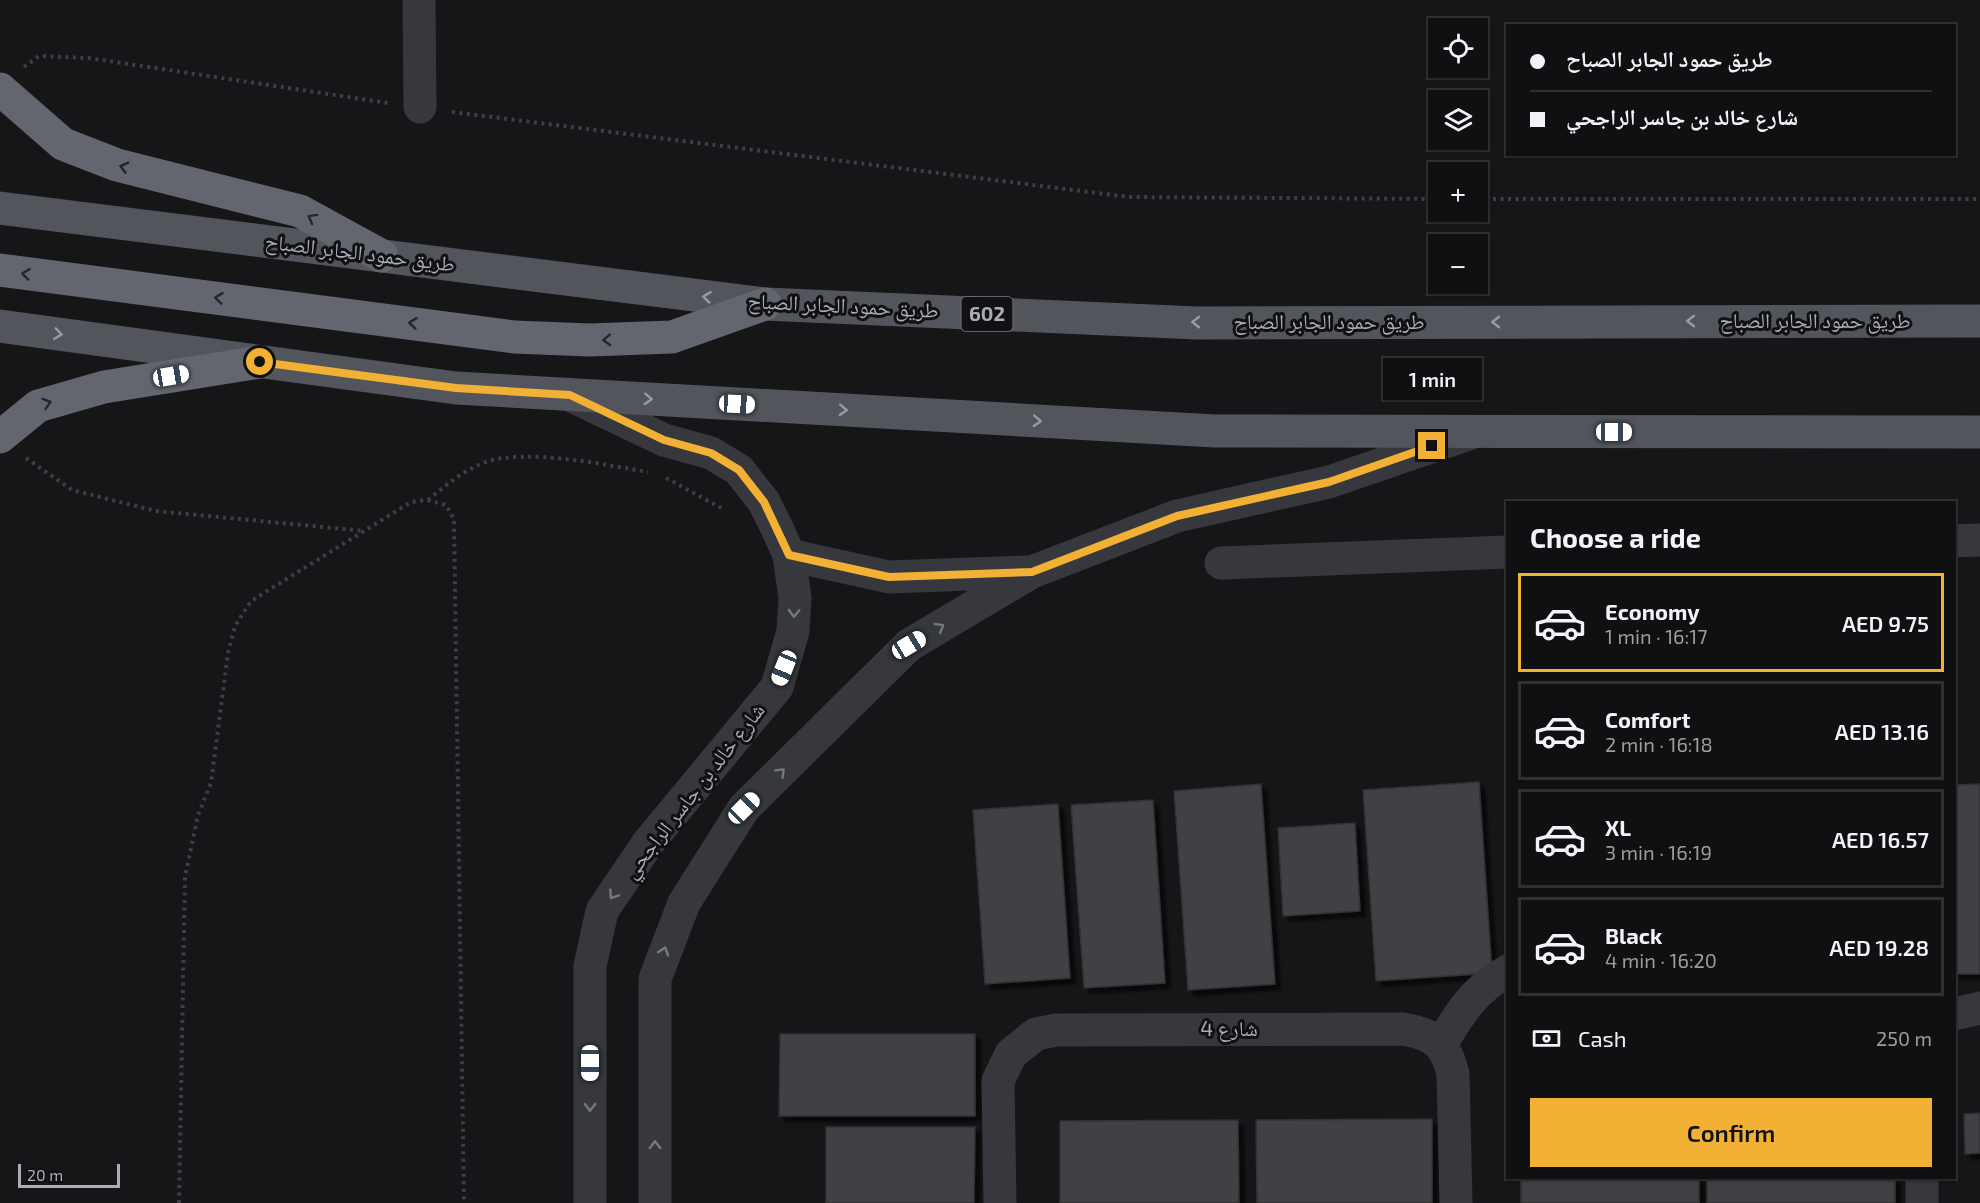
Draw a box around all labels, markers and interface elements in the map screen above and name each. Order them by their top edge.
map controls [1428,18,1488,294]
button: locate [1428,18,1488,78]
text: طريق حمود الجابر الصباح [1566,45,1773,71]
button: layers [1428,90,1488,150]
text: شارع خالد بن جاسر الراجحي [1566,103,1798,129]
one-way arrow [119,162,130,174]
button: + [1428,162,1488,222]
one-way arrow [308,214,318,225]
street label: طريق حمود الجابر الصباح [264,227,457,278]
button: − [1428,234,1488,294]
one-way arrow [21,268,30,280]
street label: طريق حمود الجابر الصباح [747,287,939,324]
one-way arrow [703,291,712,304]
one-way arrow [215,293,224,305]
road number: 602 [962,297,1012,331]
street label: طريق حمود الجابر الصباح [1719,307,1911,334]
street label: طريق حمود الجابر الصباح [1233,308,1425,335]
one-way arrow [1686,315,1695,327]
one-way arrow [1191,316,1200,329]
one-way arrow [1491,316,1500,328]
one-way arrow [408,318,417,330]
one-way arrow [53,328,63,340]
one-way arrow [602,333,611,346]
route start [246,348,273,375]
callout: 1 min [1382,359,1482,401]
car [152,364,190,388]
text: 1 min [1409,367,1456,391]
one-way arrow [644,392,653,405]
car [719,394,755,414]
one-way arrow [41,398,52,411]
one-way arrow [838,403,847,416]
one-way arrow [1033,414,1042,427]
car [1596,423,1632,441]
route end [1418,432,1445,459]
text: Choose a ride [1530,521,1701,553]
icon: car [1533,596,1587,650]
text: Economy [1605,598,1700,624]
one-way arrow [788,608,801,617]
text: AED 9.75 [1842,610,1929,636]
one-way arrow [934,622,944,634]
text: 1 min · 16:17 [1605,624,1707,648]
car [889,628,929,662]
car [769,648,799,688]
street label: شارع خالد بن جاسر الراجحي [617,697,773,886]
icon: car [1533,704,1587,758]
text: Comfort [1605,706,1690,732]
text: AED 13.16 [1835,718,1929,744]
text: 2 min · 16:18 [1605,732,1713,756]
one-way arrow [773,768,784,779]
car [725,789,763,827]
icon: car [1533,812,1587,866]
text: XL [1605,814,1631,840]
text: AED 16.57 [1832,826,1929,852]
text: 3 min · 16:19 [1605,840,1712,864]
one-way arrow [609,889,620,900]
icon: car [1533,920,1587,974]
text: Black [1605,922,1662,948]
text: AED 19.28 [1829,934,1929,960]
one-way arrow [657,946,670,957]
text: 4 min · 16:20 [1605,948,1717,972]
street label: شارع 4 [1200,1015,1258,1042]
icon: cash [1530,1022,1563,1055]
text: Cash [1578,1025,1627,1051]
text: 250 m [1876,1026,1932,1050]
car [581,1045,599,1081]
button: Confirm [1530,1098,1932,1167]
one-way arrow [584,1102,596,1111]
one-way arrow [649,1140,661,1149]
scale bar [18,1161,120,1188]
text: 20 m [27,1165,63,1184]

